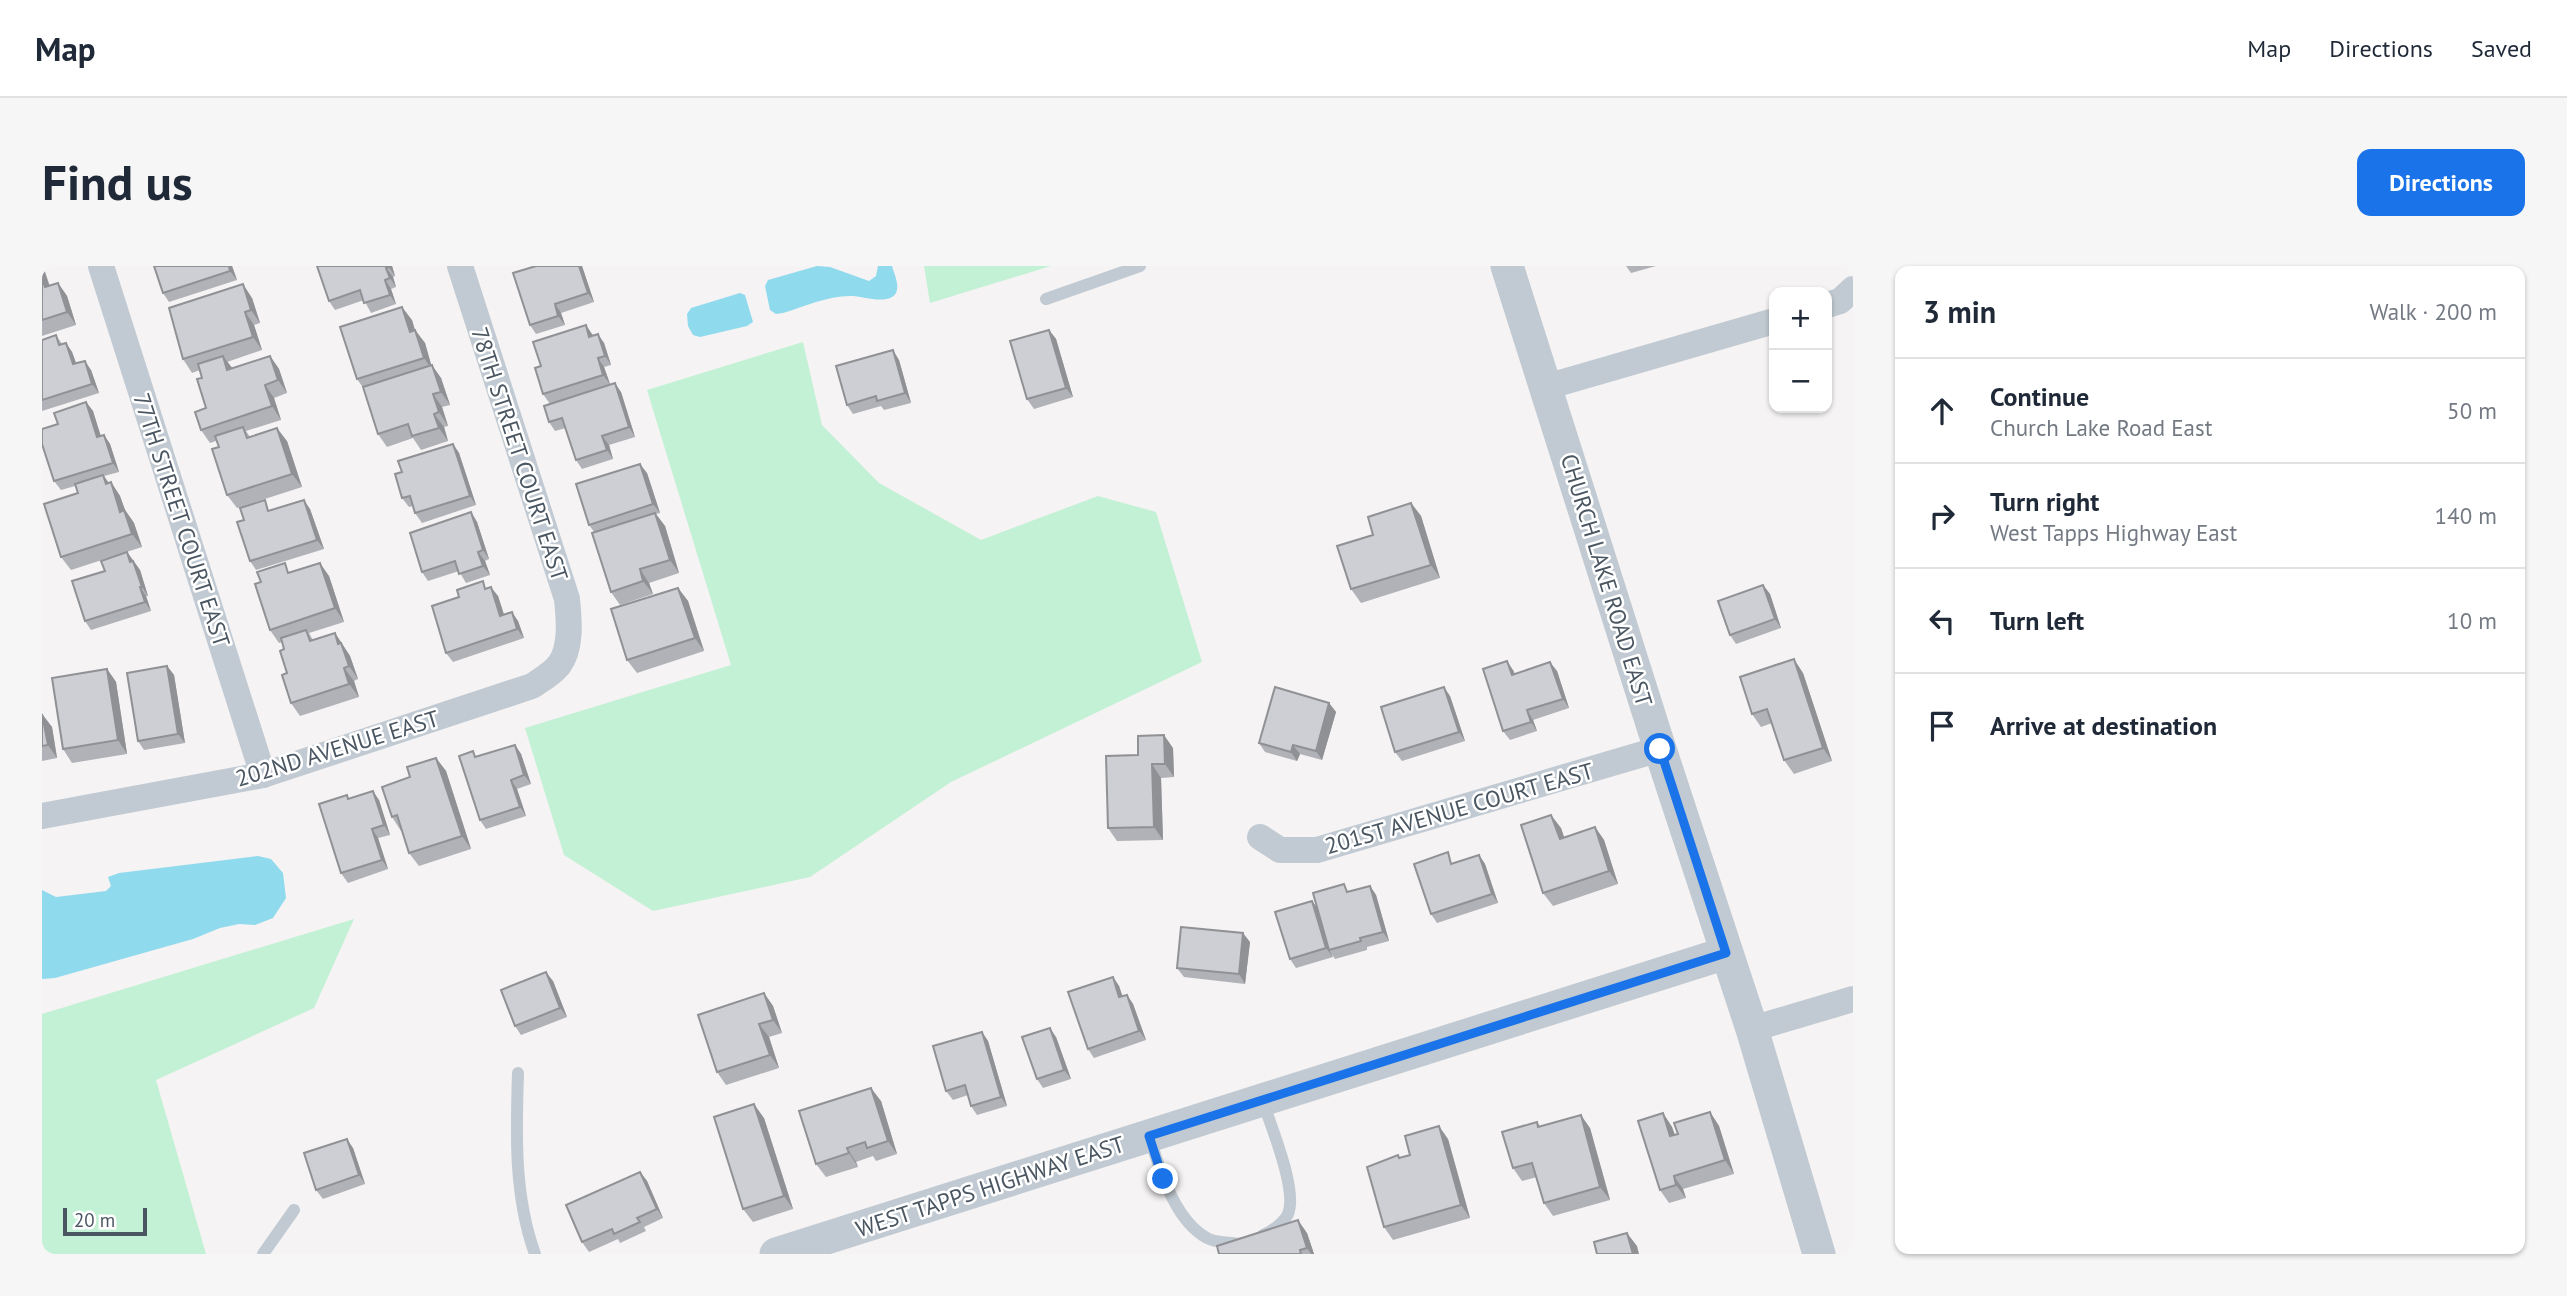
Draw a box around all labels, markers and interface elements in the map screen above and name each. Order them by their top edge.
text: Map [35,27,96,70]
text: Map [2247,33,2291,64]
text: Directions [2329,33,2433,64]
text: Saved [2471,33,2532,64]
button: Directions [2357,149,2525,216]
text: Find us [42,150,193,214]
map controls [1769,287,1832,413]
button: + [1769,287,1832,350]
text: 3 min [1923,292,1996,331]
text: Walk · 200 m [2370,297,2497,326]
street label: 78TH STREET COURT EAST [465,323,575,585]
button: − [1769,350,1832,413]
text: Continue [1990,380,2089,413]
street label: 77TH STREET COURT EAST [127,389,237,651]
icon: ahead [1923,392,1961,430]
text: 50 m [2447,396,2497,425]
text: Church Lake Road East [1990,413,2212,442]
street label: CHURCH LAKE ROAD EAST [1555,450,1659,710]
text: Turn right [1990,485,2099,518]
icon: right [1923,497,1961,535]
text: 140 m [2435,501,2497,530]
text: West Tapps Highway East [1990,518,2237,547]
icon: left [1923,602,1961,640]
text: Turn left [1990,604,2084,637]
text: 10 m [2447,606,2497,635]
street label: 202ND AVENUE EAST [232,703,442,793]
icon: arrive [1923,707,1961,745]
text: Arrive at destination [1990,709,2217,742]
route start [1644,733,1675,764]
street label: 201ST AVENUE COURT EAST [1321,756,1597,860]
street label: WEST TAPPS HIGHWAY EAST [852,1129,1128,1243]
route end [1147,1163,1178,1194]
scale bar [63,1205,147,1237]
text: 20 m [74,1208,115,1232]

